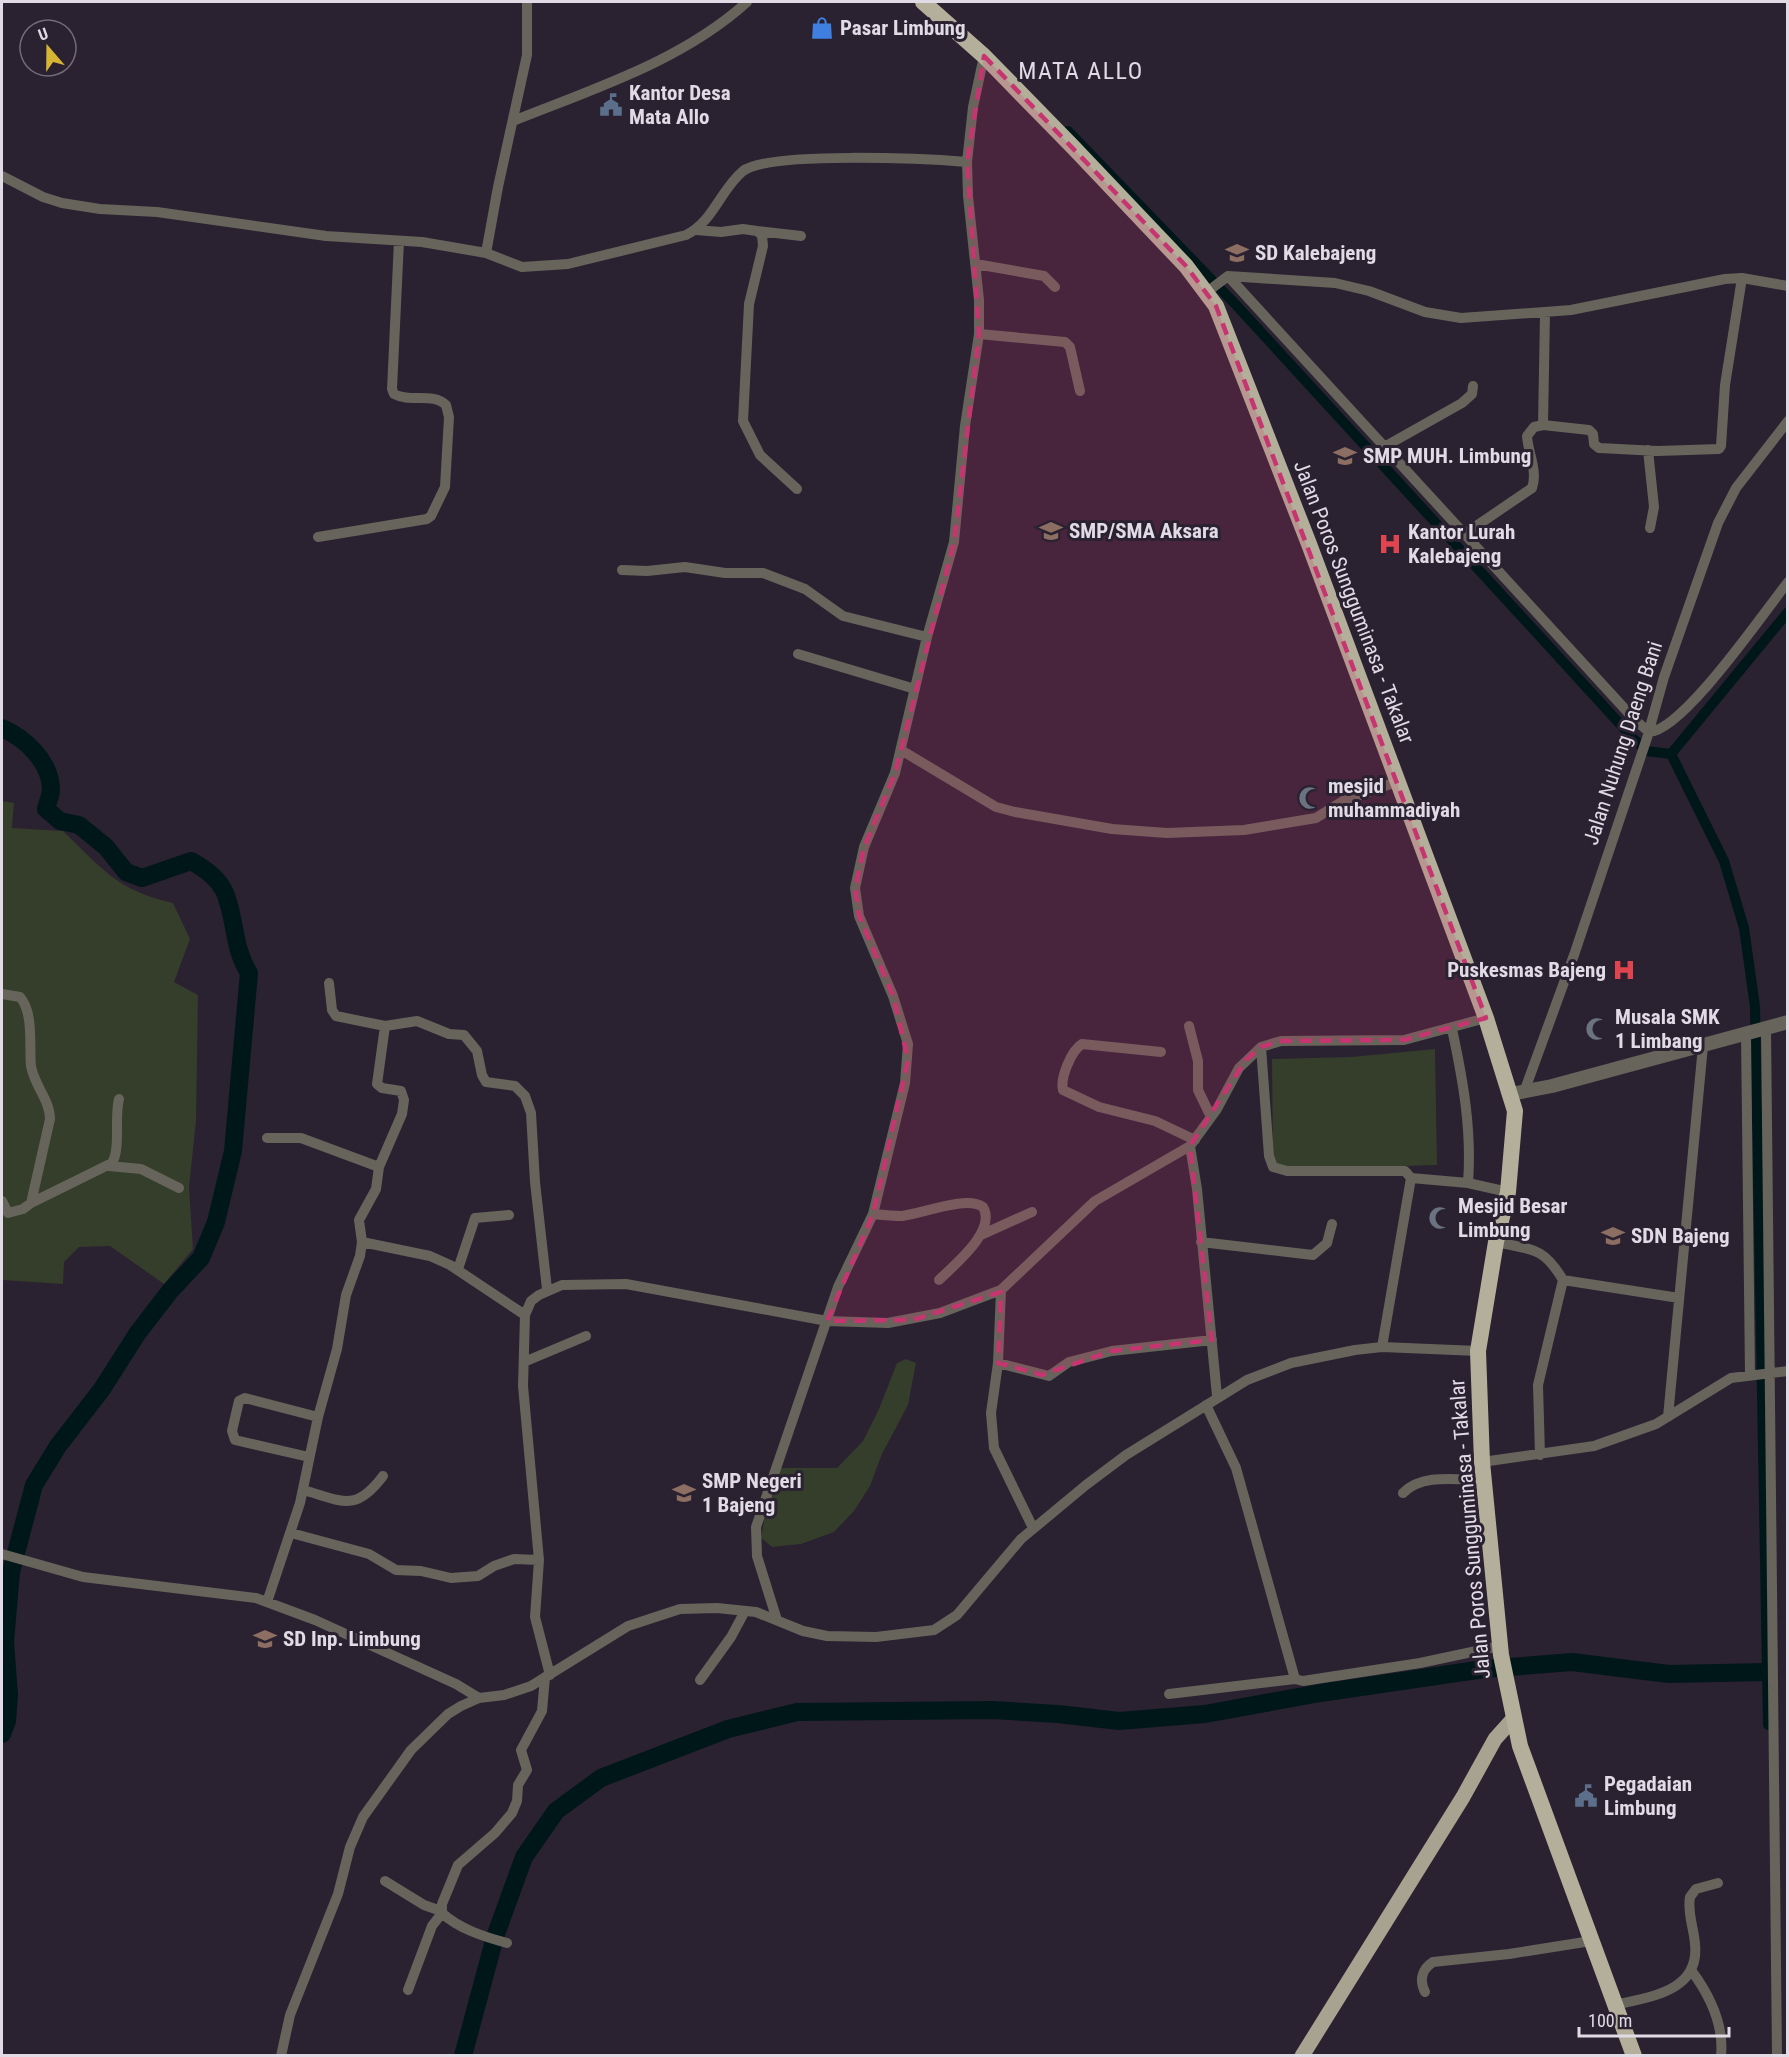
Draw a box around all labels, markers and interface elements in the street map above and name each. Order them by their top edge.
shop icon: Pasar Limbung [809,15,835,41]
place label: Pasar Limbung [840,16,966,40]
north arrow [18,18,78,78]
text: U [35,24,51,45]
district label: MATA ALLO [1018,57,1144,85]
place label: Kantor Desa Mata Allo [629,81,731,129]
public building icon: Kantor Desa Mata Allo [598,92,624,118]
school or university icon: SD Kalebajeng [1224,240,1250,266]
place label: SD Kalebajeng [1255,241,1376,265]
school or university icon: SMP MUH. Limbung [1332,443,1358,469]
place label: SMP MUH. Limbung [1363,444,1531,468]
street label: Jalan Poros Sungguminasa - Takalar [1289,457,1419,747]
school or university icon: SMP/SMA Aksara [1038,518,1064,544]
place label: SMP/SMA Aksara [1069,519,1219,543]
place label: Kantor Lurah Kalebajeng [1408,520,1515,568]
hospital icon: Kantor Lurah Kalebajeng [1377,531,1403,557]
street label: Jalan Nuhung Daeng Bani [1579,638,1667,848]
place label: mesjid muhammadiyah [1328,774,1460,822]
mosque icon: mesjid muhammadiyah [1297,785,1323,811]
hospital icon: Puskesmas Bajeng [1611,957,1637,983]
place label: Puskesmas Bajeng [1447,958,1606,982]
place label: Musala SMK 1 Limbang [1615,1005,1720,1053]
mosque icon: Musala SMK 1 Limbang [1584,1016,1610,1042]
place label: Mesjid Besar Limbung [1458,1194,1567,1242]
mosque icon: Mesjid Besar Limbung [1427,1205,1453,1231]
school or university icon: SDN Bajeng [1600,1223,1626,1249]
place label: SDN Bajeng [1631,1224,1730,1248]
street label: Jalan Poros Sungguminasa - Takalar [1445,1378,1495,1680]
place label: SMP Negeri 1 Bajeng [702,1469,802,1517]
school or university icon: SMP Negeri 1 Bajeng [671,1480,697,1506]
school or university icon: SD Inp. Limbung [252,1626,278,1652]
place label: SD Inp. Limbung [283,1627,421,1651]
place label: Pegadaian Limbung [1604,1772,1692,1820]
public building icon: Pegadaian Limbung [1573,1783,1599,1809]
scale bar [1579,2000,1729,2038]
text: 100 m [1588,2010,1632,2031]

